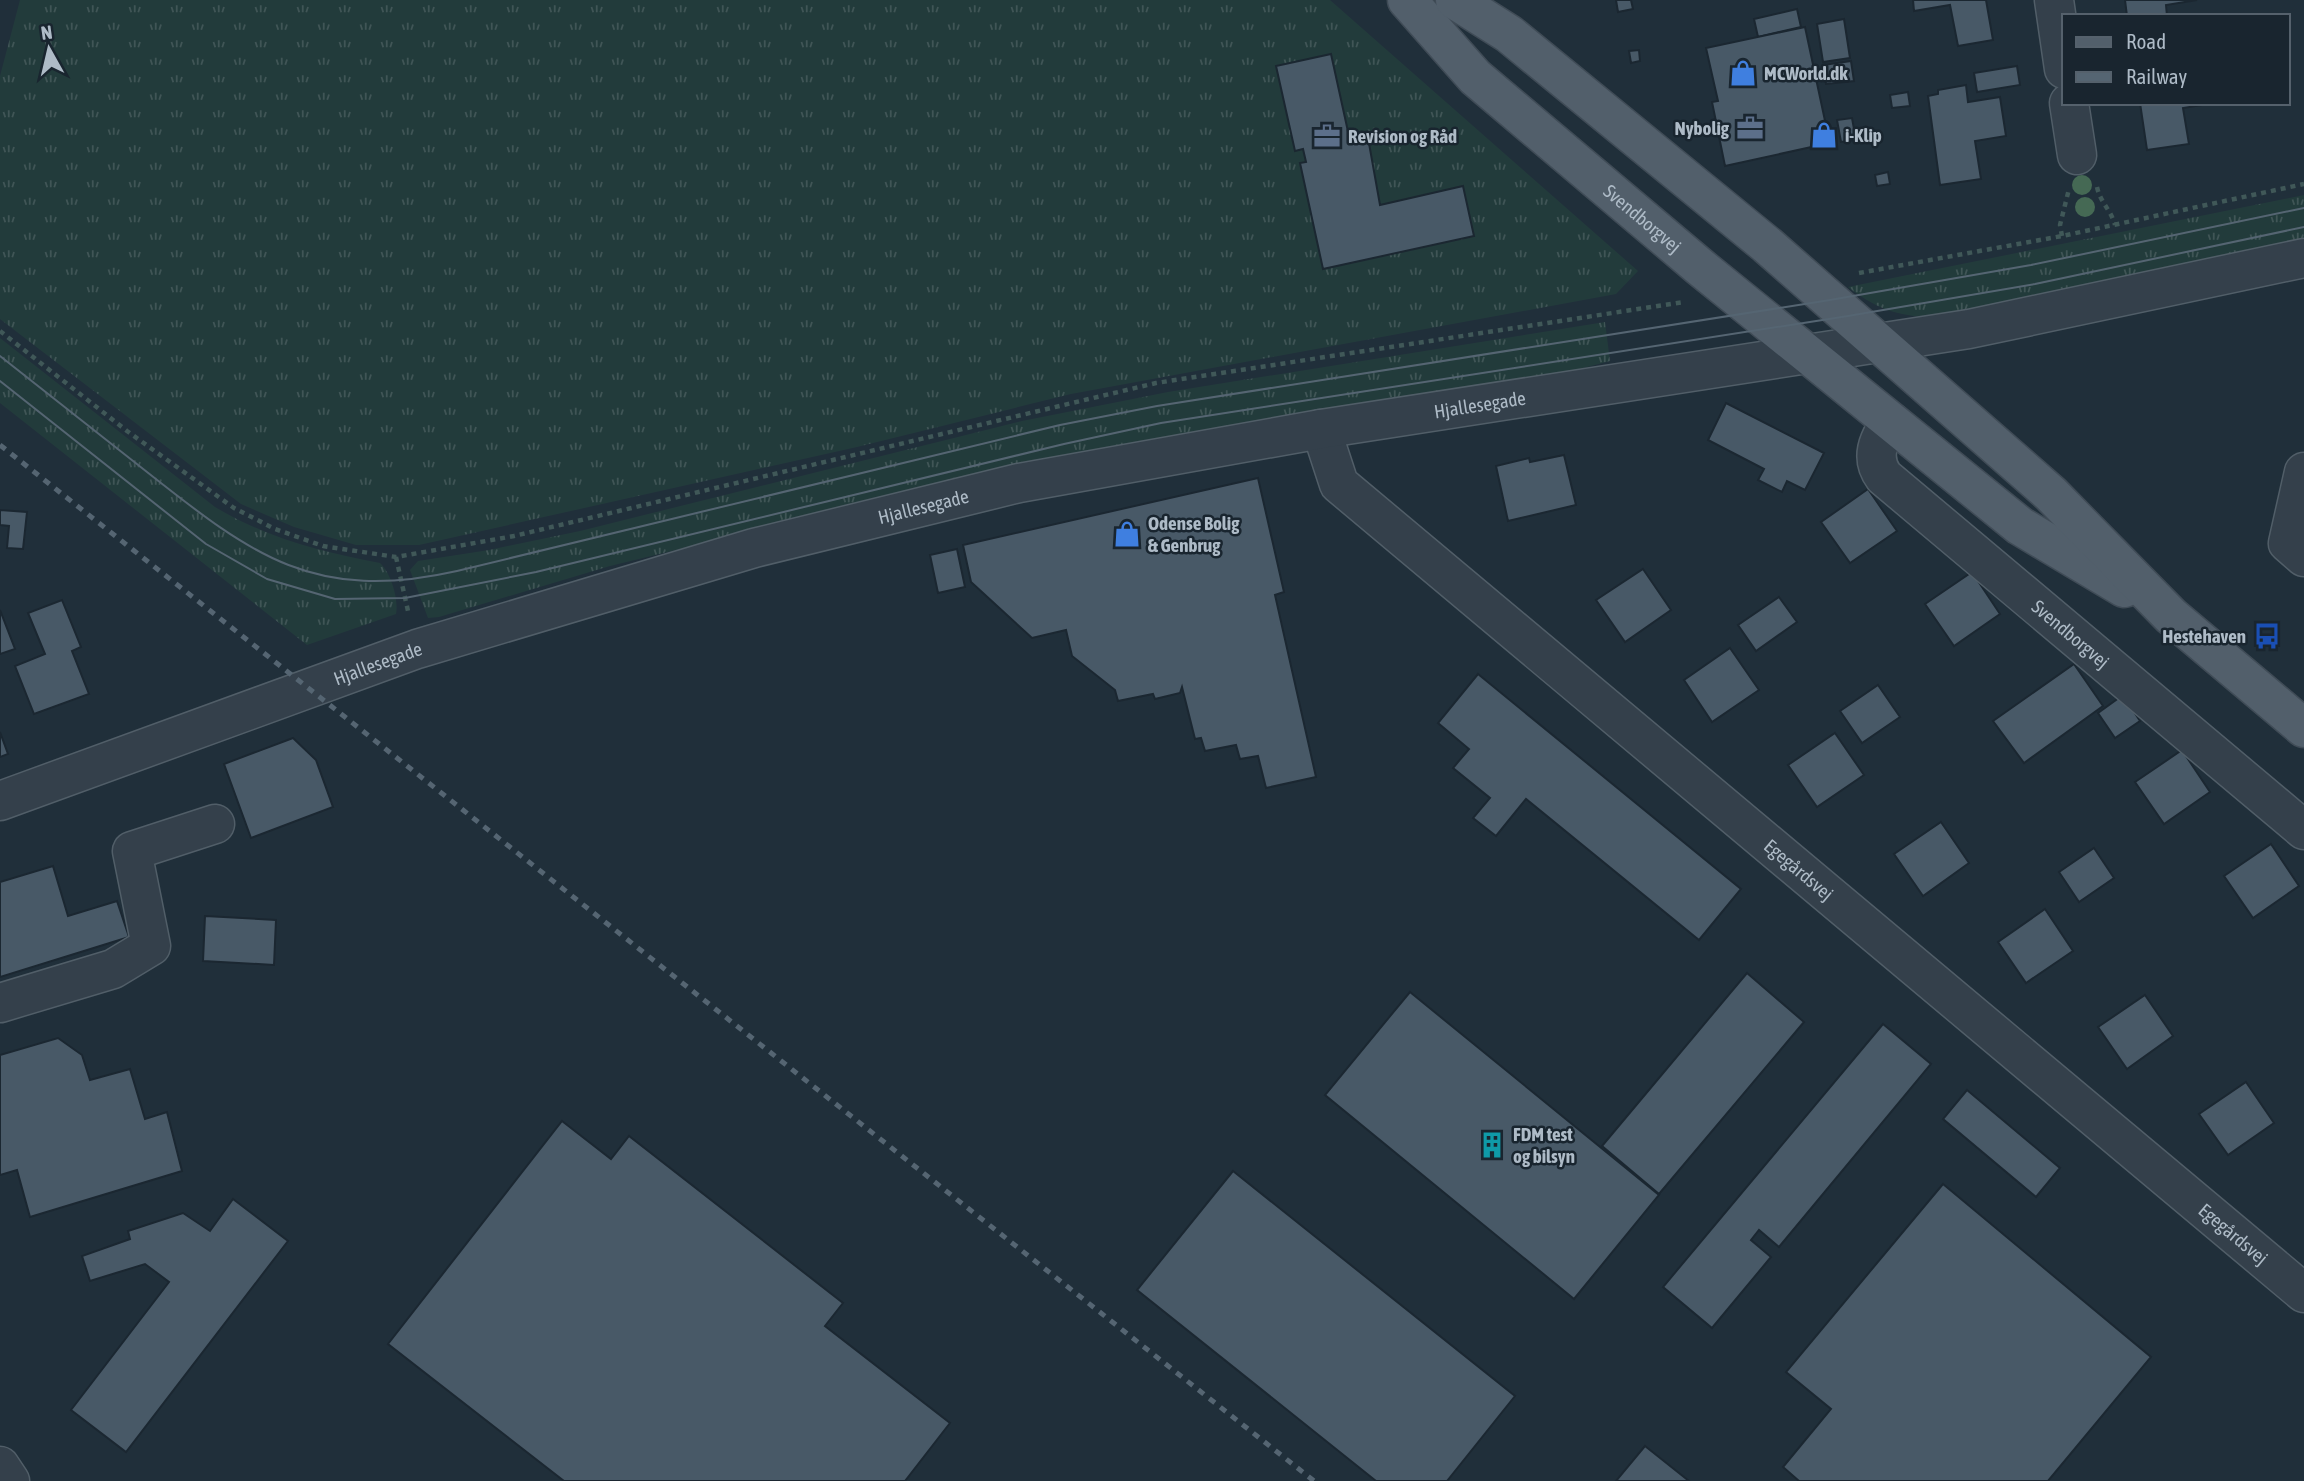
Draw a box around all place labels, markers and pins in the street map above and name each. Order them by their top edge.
shop icon: MCWorld.dk [1728,58,1758,88]
place label: MCWorld.dk [1764,62,1848,84]
office icon: Nybolig [1735,113,1765,143]
place label: Nybolig [1674,117,1730,139]
shop icon: i-Klip [1809,120,1839,150]
office icon: Revision og Råd [1312,121,1342,151]
place label: i-Klip [1845,124,1882,146]
place label: Revision og Råd [1348,125,1457,147]
place label: Odense Bolig & Genbrug [1148,512,1240,556]
shop icon: Odense Bolig & Genbrug [1112,519,1142,549]
bus stop icon: Hestehaven [2252,621,2282,651]
place label: Hestehaven [2162,625,2246,647]
place label: FDM test og bilsyn [1513,1123,1575,1167]
building icon: FDM test og bilsyn [1477,1130,1507,1160]

